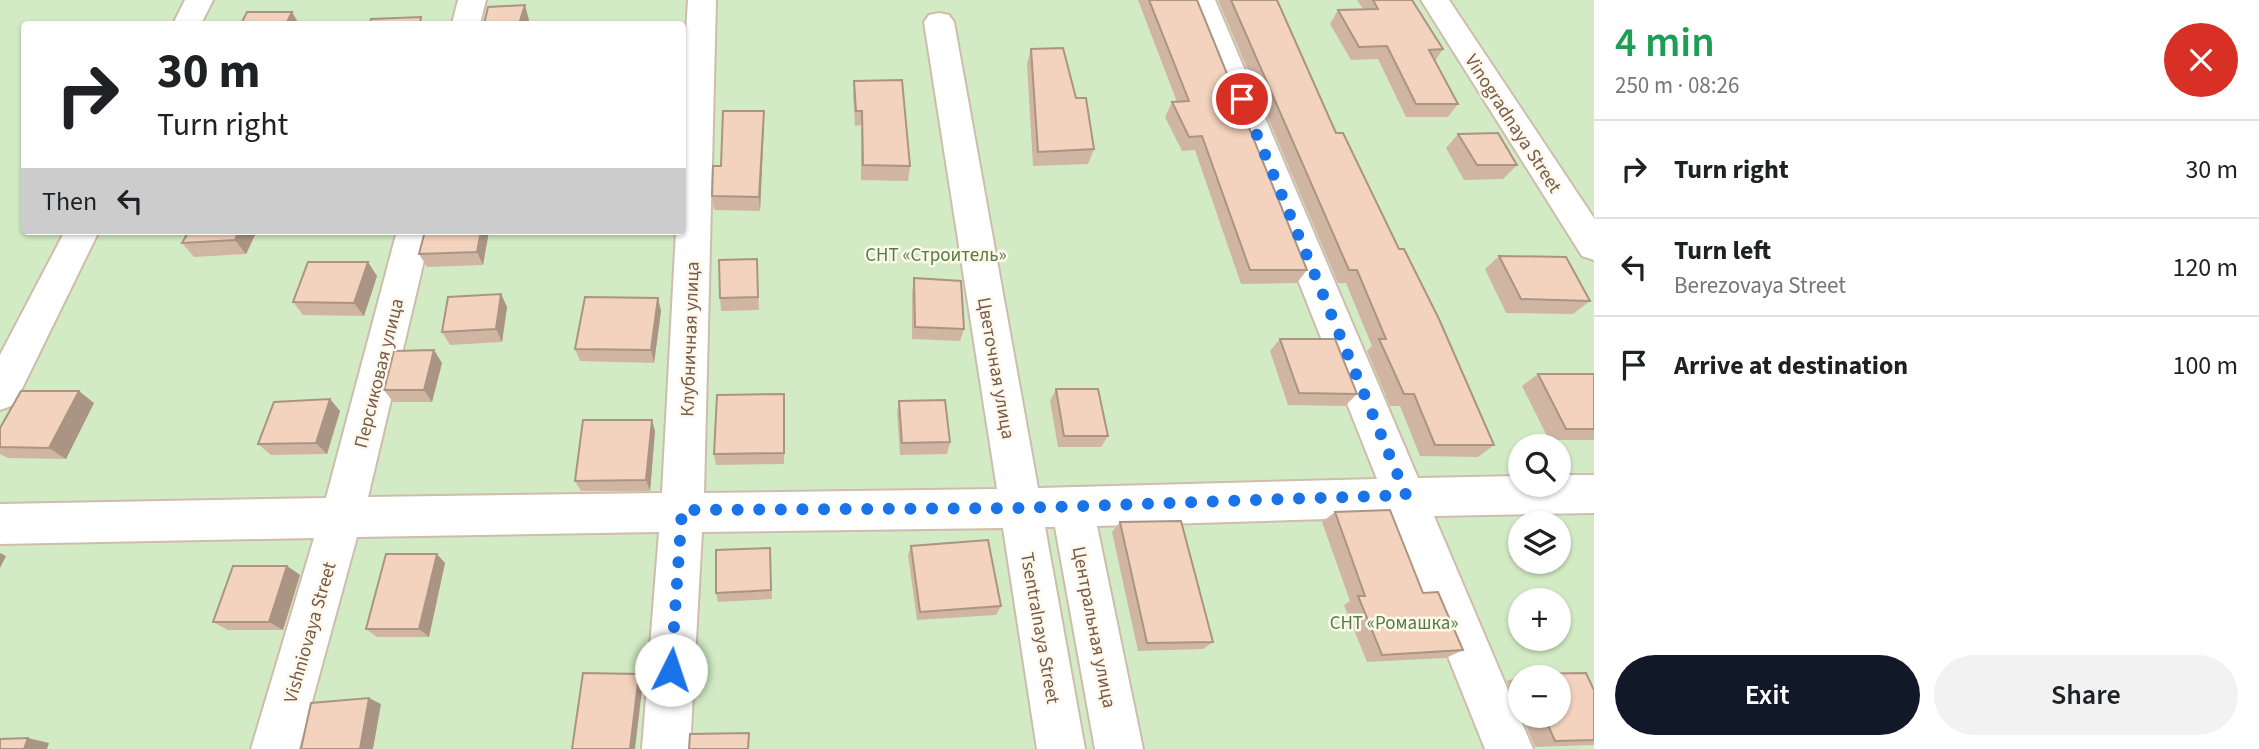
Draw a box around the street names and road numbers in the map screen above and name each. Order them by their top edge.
street label: Vinogradnaya Street [1458,49,1568,199]
street label: Клубничная улица [674,261,707,417]
street label: Цветочная улица [970,295,1021,441]
street label: Персиковая улица [348,296,411,451]
street label: Центральная улица [1065,544,1122,710]
street label: Tsentralnaya Street [1013,550,1066,707]
street label: Vishniovaya Street [277,558,344,706]

